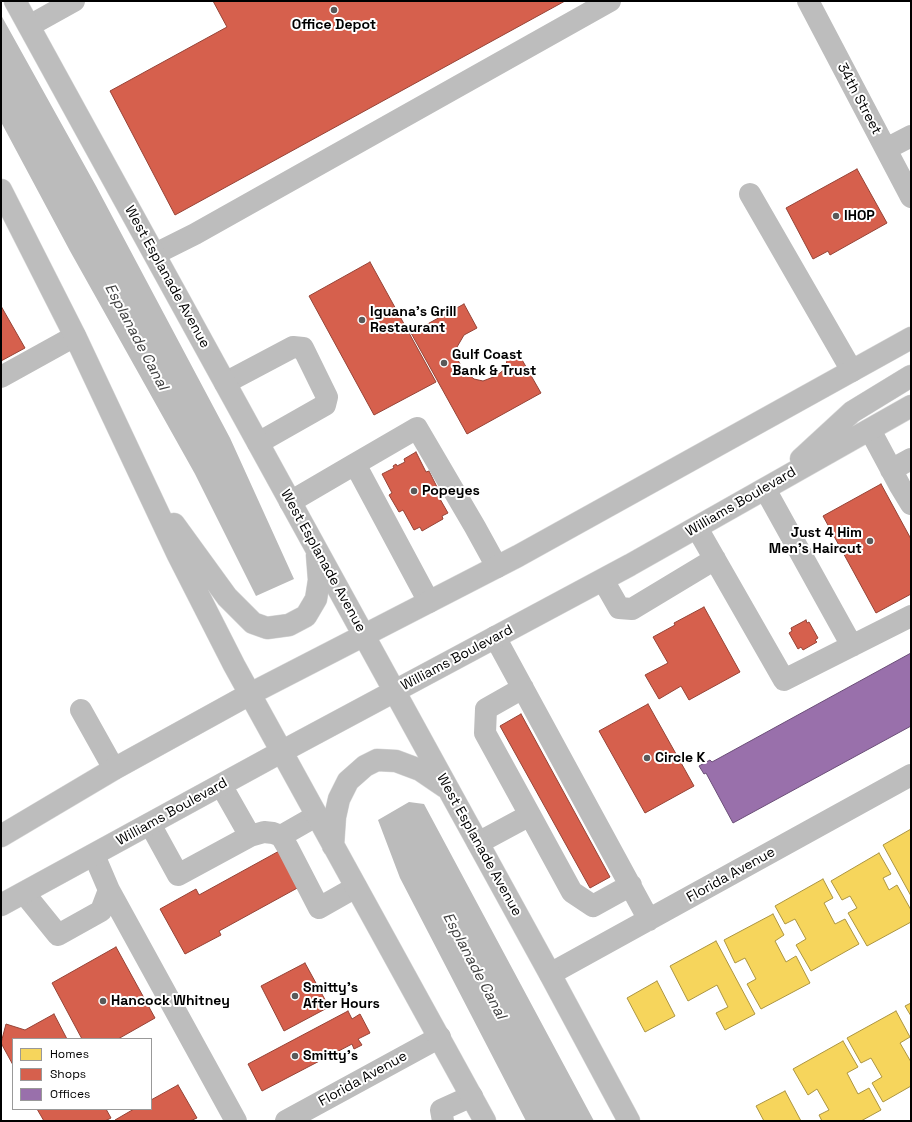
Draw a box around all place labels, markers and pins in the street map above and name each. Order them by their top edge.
marker: Office Depot [329,5,339,15]
place label: Office Depot [292,17,376,33]
place label: IHOP [844,208,875,224]
marker: IHOP [831,211,841,221]
place label: Iguana's Grill Restaurant [370,304,457,336]
marker: Iguana's Grill Restaurant [357,315,367,325]
place label: Gulf Coast Bank & Trust [452,347,536,380]
marker: Gulf Coast Bank & Trust [439,358,449,368]
place label: Popeyes [422,483,480,499]
marker: Popeyes [409,486,419,496]
place label: Just 4 Him Men's Haircut [769,525,862,558]
marker: Just 4 Him Men's Haircut [865,536,875,546]
place label: Circle K [655,750,705,766]
marker: Circle K [642,753,652,763]
place label: Smitty's After Hours [303,980,380,1012]
marker: Smitty's After Hours [290,991,300,1001]
place label: Hancock Whitney [111,993,230,1009]
marker: Hancock Whitney [98,996,108,1006]
place label: Smitty's [303,1048,358,1064]
marker: Smitty's [290,1051,300,1061]

